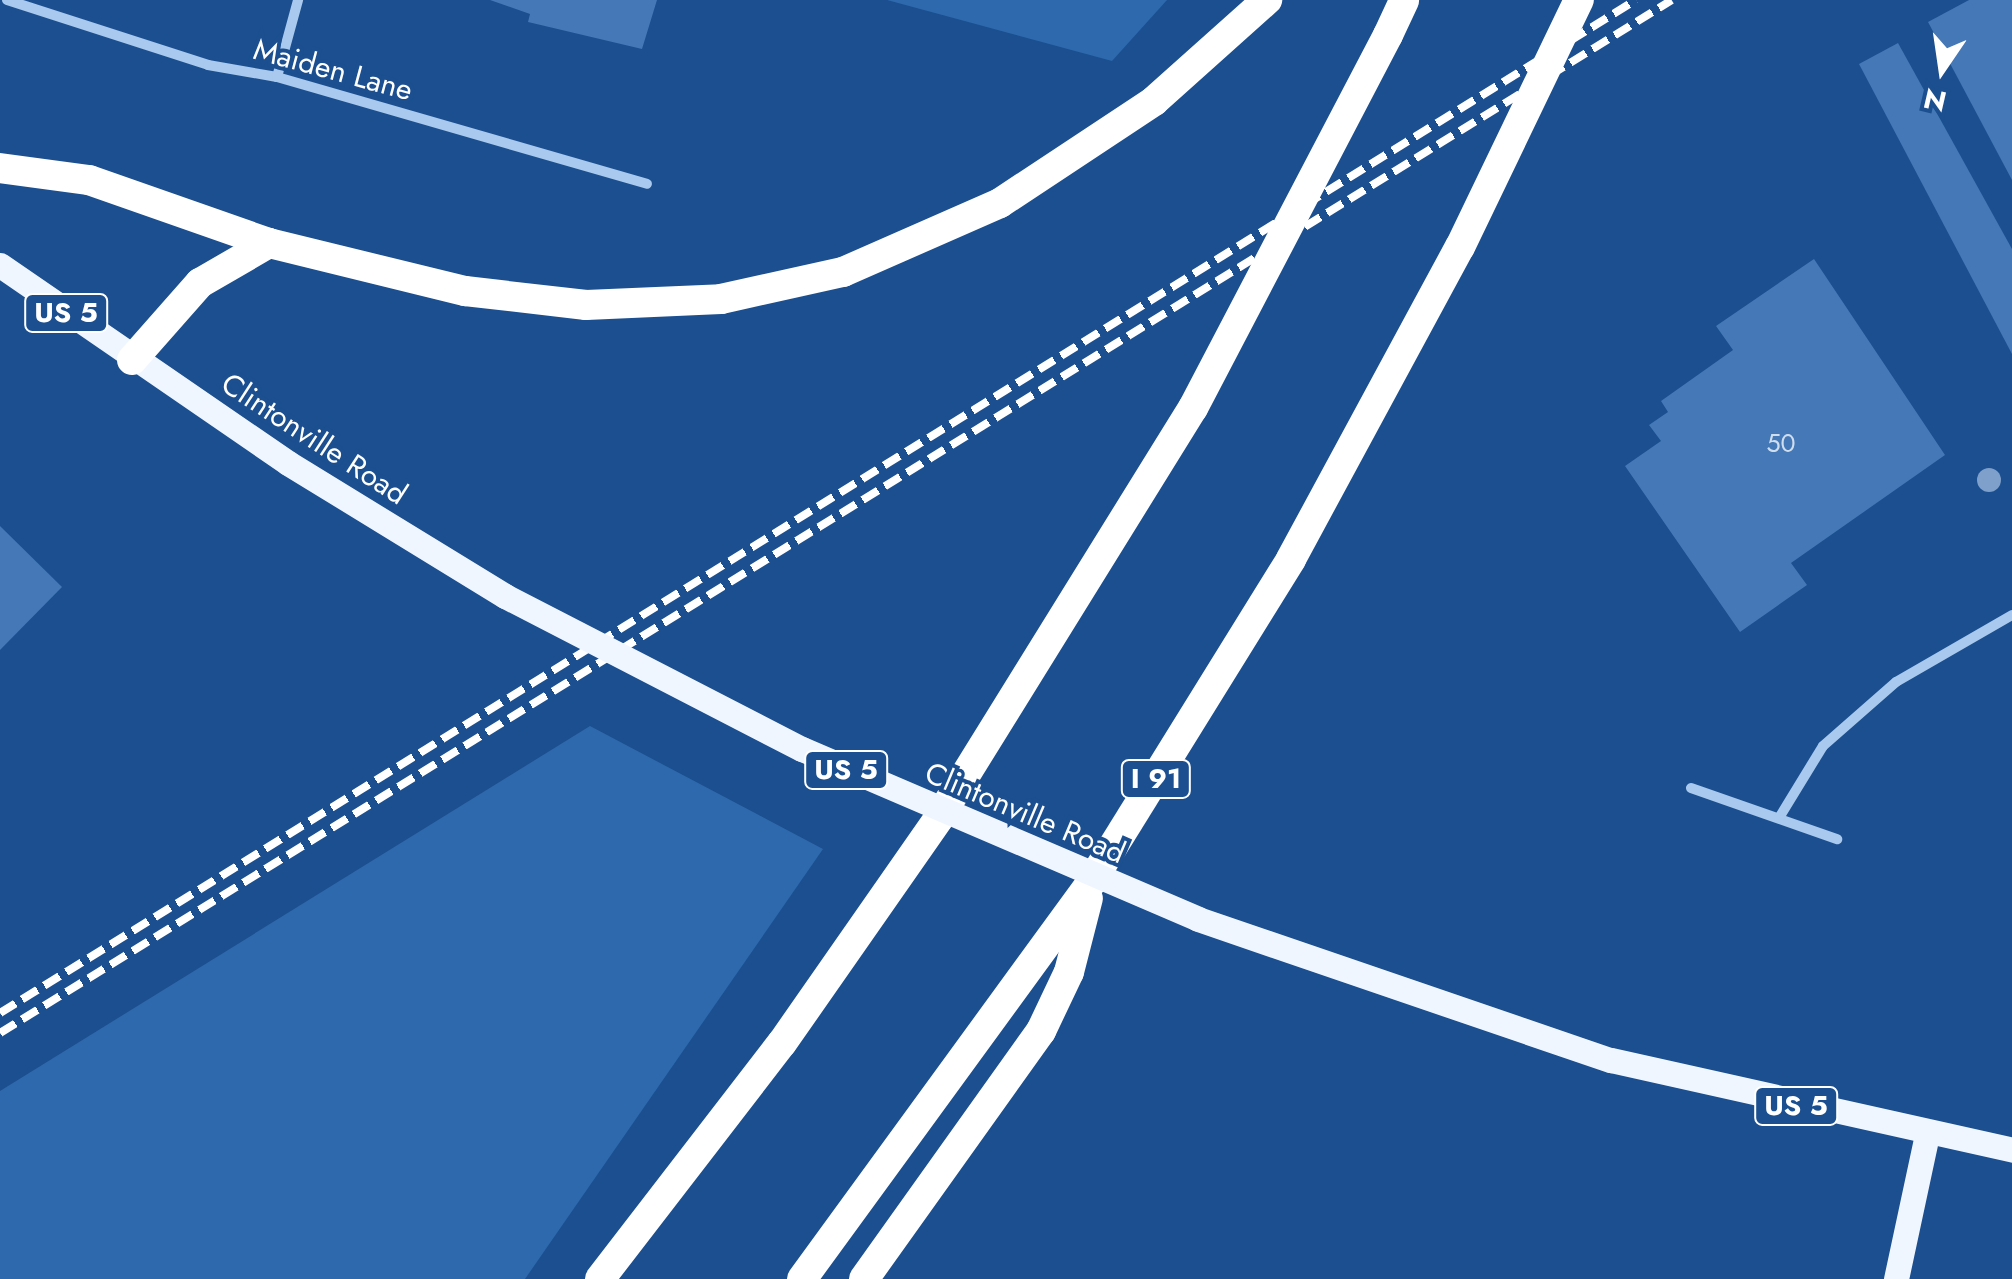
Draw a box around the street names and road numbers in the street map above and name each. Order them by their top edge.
street label: Maiden Lane [250,32,416,108]
road number: US 5 [23,290,108,336]
street label: Clintonville Road [214,366,414,512]
road number: US 5 [804,747,888,793]
street label: Clintonville Road [919,755,1131,871]
road number: I 91 [1118,756,1194,802]
road number: US 5 [1754,1083,1838,1129]

